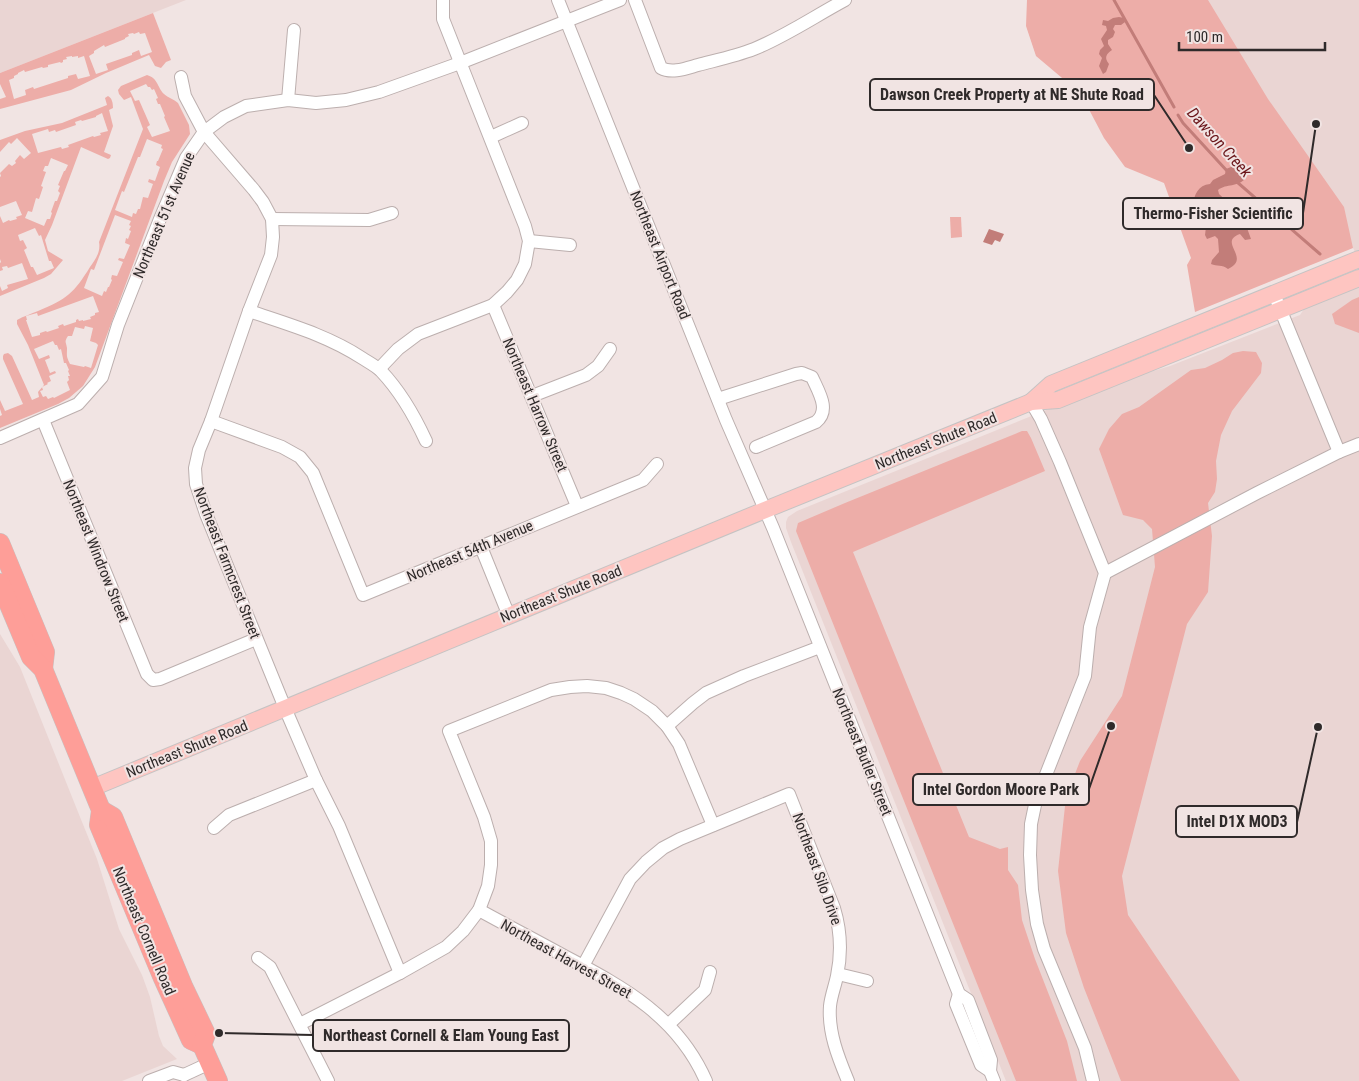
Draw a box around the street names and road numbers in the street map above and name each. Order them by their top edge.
street label: Northeast 51st Avenue [129,149,199,281]
street label: Northeast Airport Road [626,188,694,322]
street label: Northeast Harrow Street [499,335,571,475]
street label: Northeast Shute Road [873,408,999,474]
street label: Northeast Windrow Street [59,477,133,625]
street label: Northeast Farmcrest Street [190,485,264,641]
street label: Northeast 54th Avenue [404,516,536,586]
street label: Northeast Shute Road [498,561,624,627]
street label: Northeast Butler Street [828,686,896,818]
street label: Northeast Shute Road [124,716,250,782]
street label: Northeast Silo Drive [788,811,846,927]
street label: Northeast Cornell Road [109,864,179,998]
street label: Northeast Harvest Street [497,916,635,1002]

